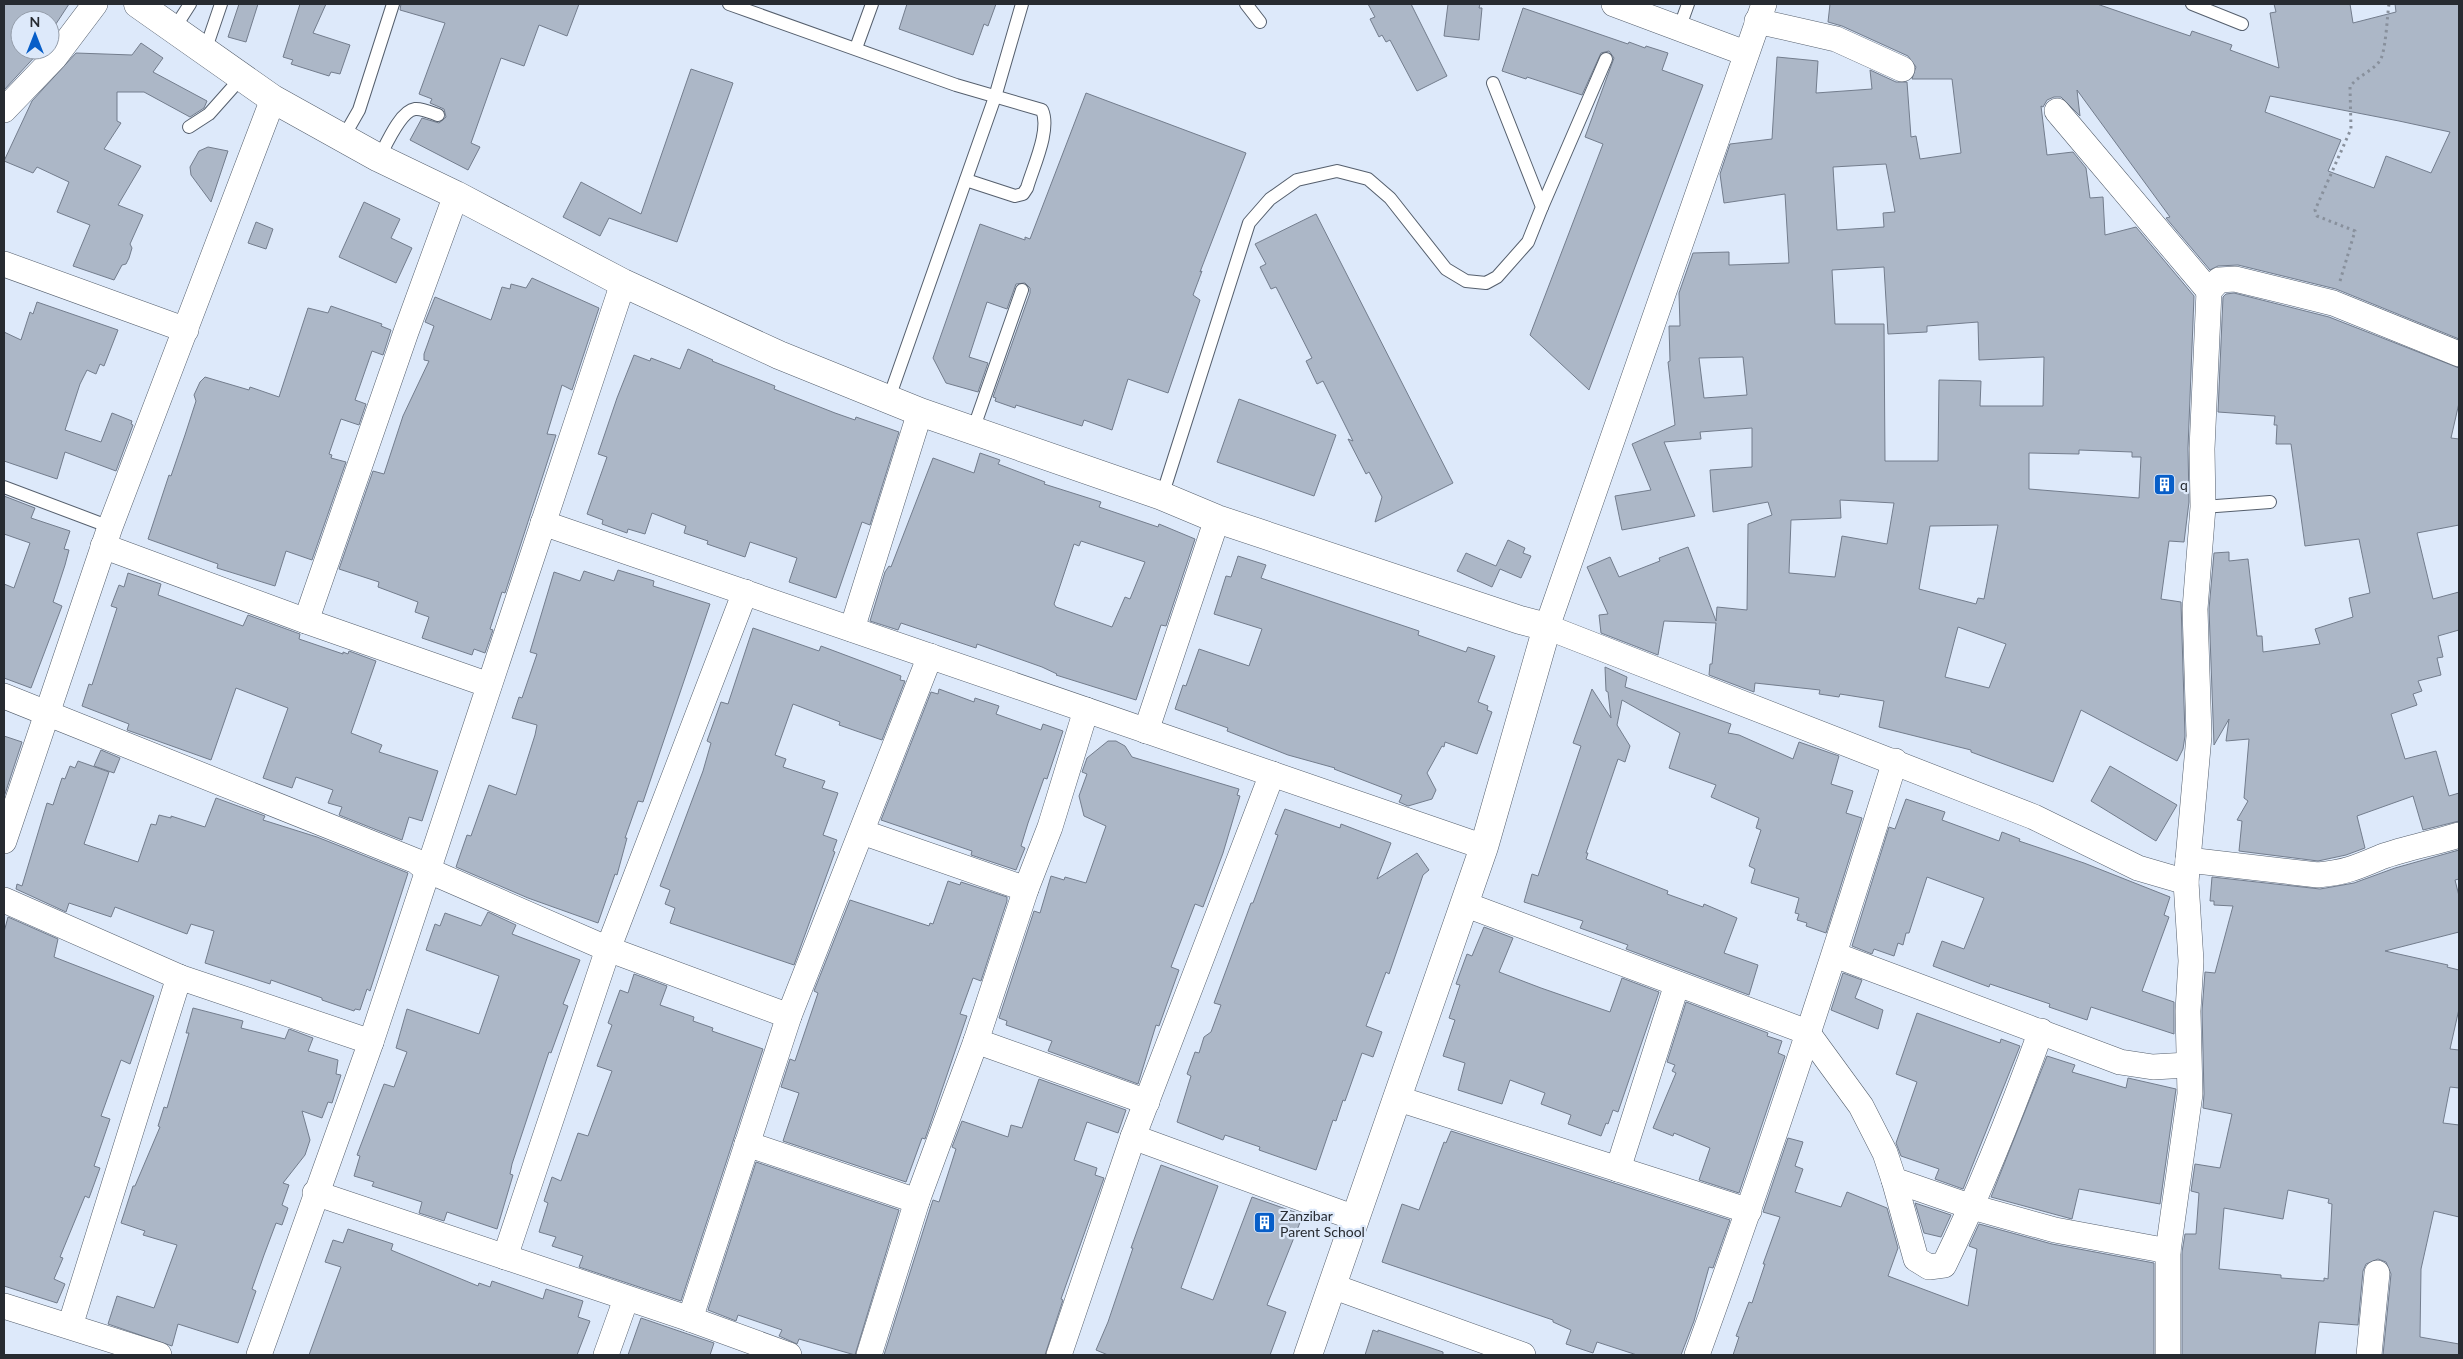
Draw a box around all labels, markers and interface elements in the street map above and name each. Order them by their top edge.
north arrow [10,10,60,60]
text: N [30,13,40,30]
building icon: q [2152,472,2176,496]
place label: q [2180,476,2188,493]
place label: Zanzibar Parent School [1280,1207,1365,1240]
building icon: Zanzibar Parent School [1252,1211,1276,1235]

